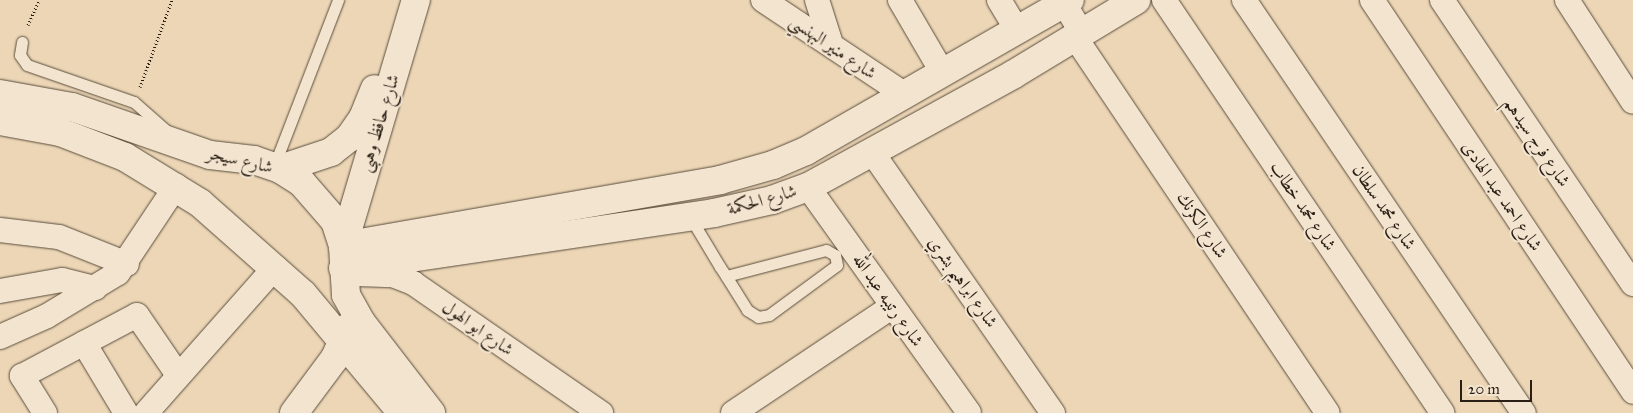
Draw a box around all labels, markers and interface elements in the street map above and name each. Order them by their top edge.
street label: شارع منير البهنسي [786,10,880,84]
street label: شارع حافظ وهبى [354,71,404,175]
street label: شارع فرج سيدهم [1499,93,1575,191]
street label: شارع احمد عبد الهادى [1457,137,1547,255]
street label: شارع سيجر [205,142,275,178]
street label: شارع محمد خطاب [1265,157,1341,255]
street label: شارع محمد سلطان [1347,160,1421,254]
street label: شارع الحكمة [725,180,799,220]
street label: شارع الكرنك [1172,188,1232,262]
street label: شارع ابراهيم بشري [924,232,1002,332]
street label: شارع رتيبه عبد الله [848,249,928,351]
street label: شارع ابو الهول [438,296,518,360]
scale bar [1463,370,1536,402]
text: 20 m [1468,380,1500,398]

